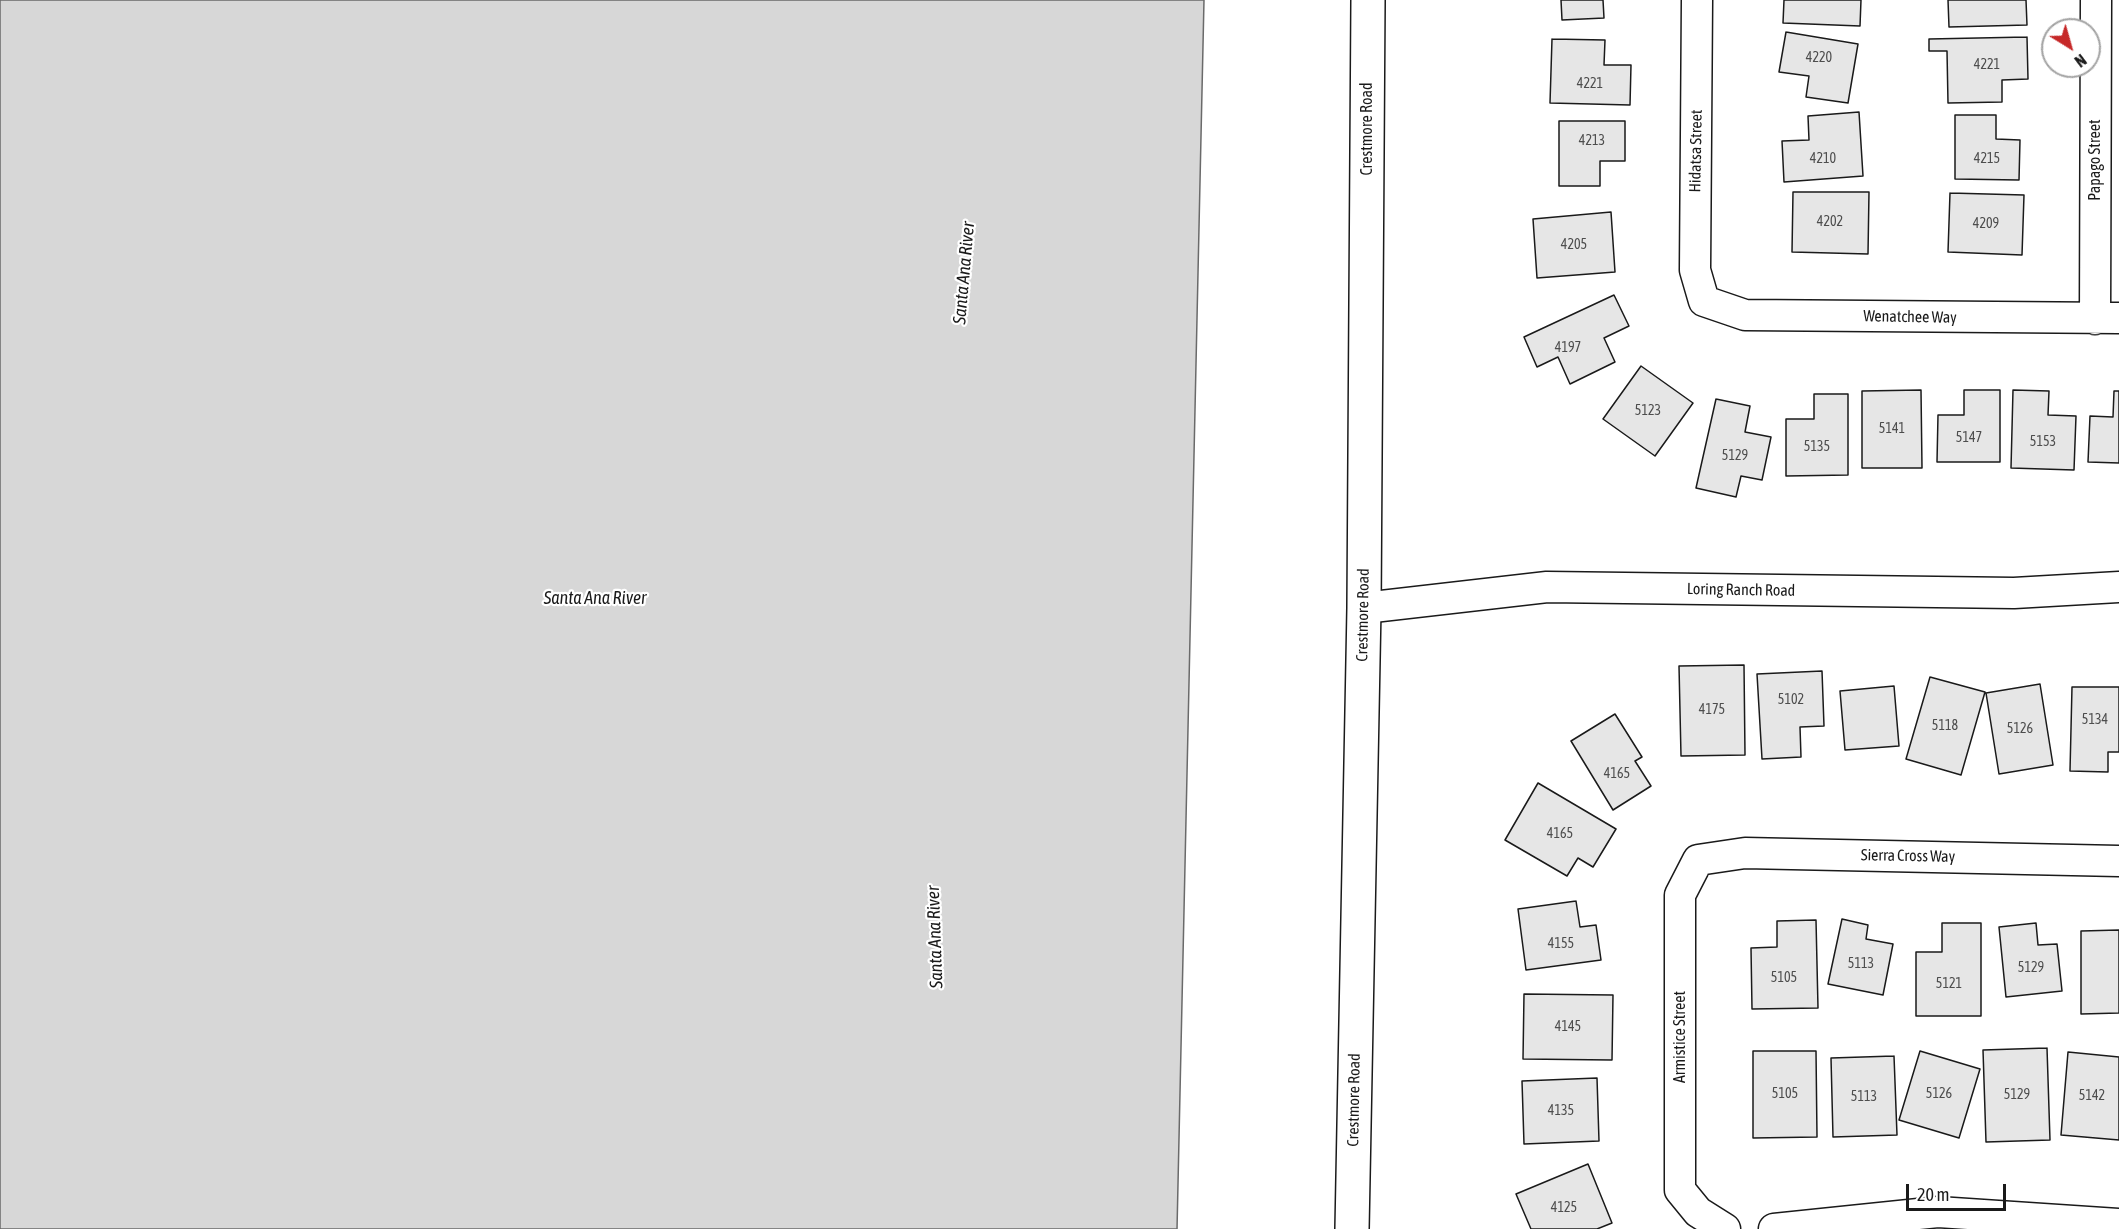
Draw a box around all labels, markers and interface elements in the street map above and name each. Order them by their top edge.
north arrow [2041,18,2101,78]
house number: 4220 [1806,50,1832,66]
text: N [2071,51,2090,71]
house number: 4221 [1974,57,2000,73]
house number: 4221 [1577,76,1603,92]
street label: Crestmore Road [1357,82,1377,176]
street label: Hidatsa Street [1686,109,1706,193]
street label: Papago Street [2085,119,2105,201]
house number: 4213 [1579,133,1605,149]
house number: 4210 [1810,151,1836,167]
house number: 4215 [1974,151,2000,167]
house number: 4202 [1817,214,1843,230]
house number: 4209 [1973,216,1999,232]
water label: Santa Ana River [949,221,979,325]
house number: 4205 [1561,237,1587,253]
street label: Wenatchee Way [1863,307,1957,327]
house number: 4197 [1555,340,1581,356]
house number: 5123 [1635,403,1661,419]
house number: 5141 [1879,421,1905,437]
house number: 5147 [1956,430,1982,446]
house number: 5153 [2030,434,2056,450]
house number: 5135 [1804,439,1830,455]
house number: 5129 [1722,448,1748,464]
street label: Crestmore Road [1353,568,1373,662]
street label: Loring Ranch Road [1687,579,1795,601]
water label: Santa Ana River [544,587,646,609]
house number: 5102 [1778,692,1804,708]
house number: 4175 [1699,702,1725,718]
house number: 5134 [2082,712,2108,728]
house number: 5118 [1932,718,1958,734]
house number: 5126 [2007,721,2033,737]
house number: 4165 [1604,766,1630,782]
house number: 4165 [1547,826,1573,842]
street label: Sierra Cross Way [1861,846,1955,866]
water label: Santa Ana River [922,885,948,989]
house number: 4155 [1548,936,1574,952]
house number: 5113 [1848,956,1874,972]
house number: 5129 [2018,960,2044,976]
house number: 5105 [1771,970,1797,986]
house number: 5121 [1936,976,1962,992]
street label: Armistice Street [1670,991,1690,1083]
house number: 4145 [1555,1019,1581,1035]
street label: Crestmore Road [1344,1053,1364,1147]
house number: 5105 [1772,1086,1798,1102]
house number: 5126 [1926,1086,1952,1102]
house number: 5129 [2004,1087,2030,1103]
house number: 5142 [2079,1088,2105,1104]
house number: 5113 [1851,1089,1877,1105]
house number: 4135 [1548,1103,1574,1119]
scale bar [1909,1172,2010,1210]
text: 20 m [1917,1184,1949,1205]
house number: 4125 [1551,1200,1577,1216]

